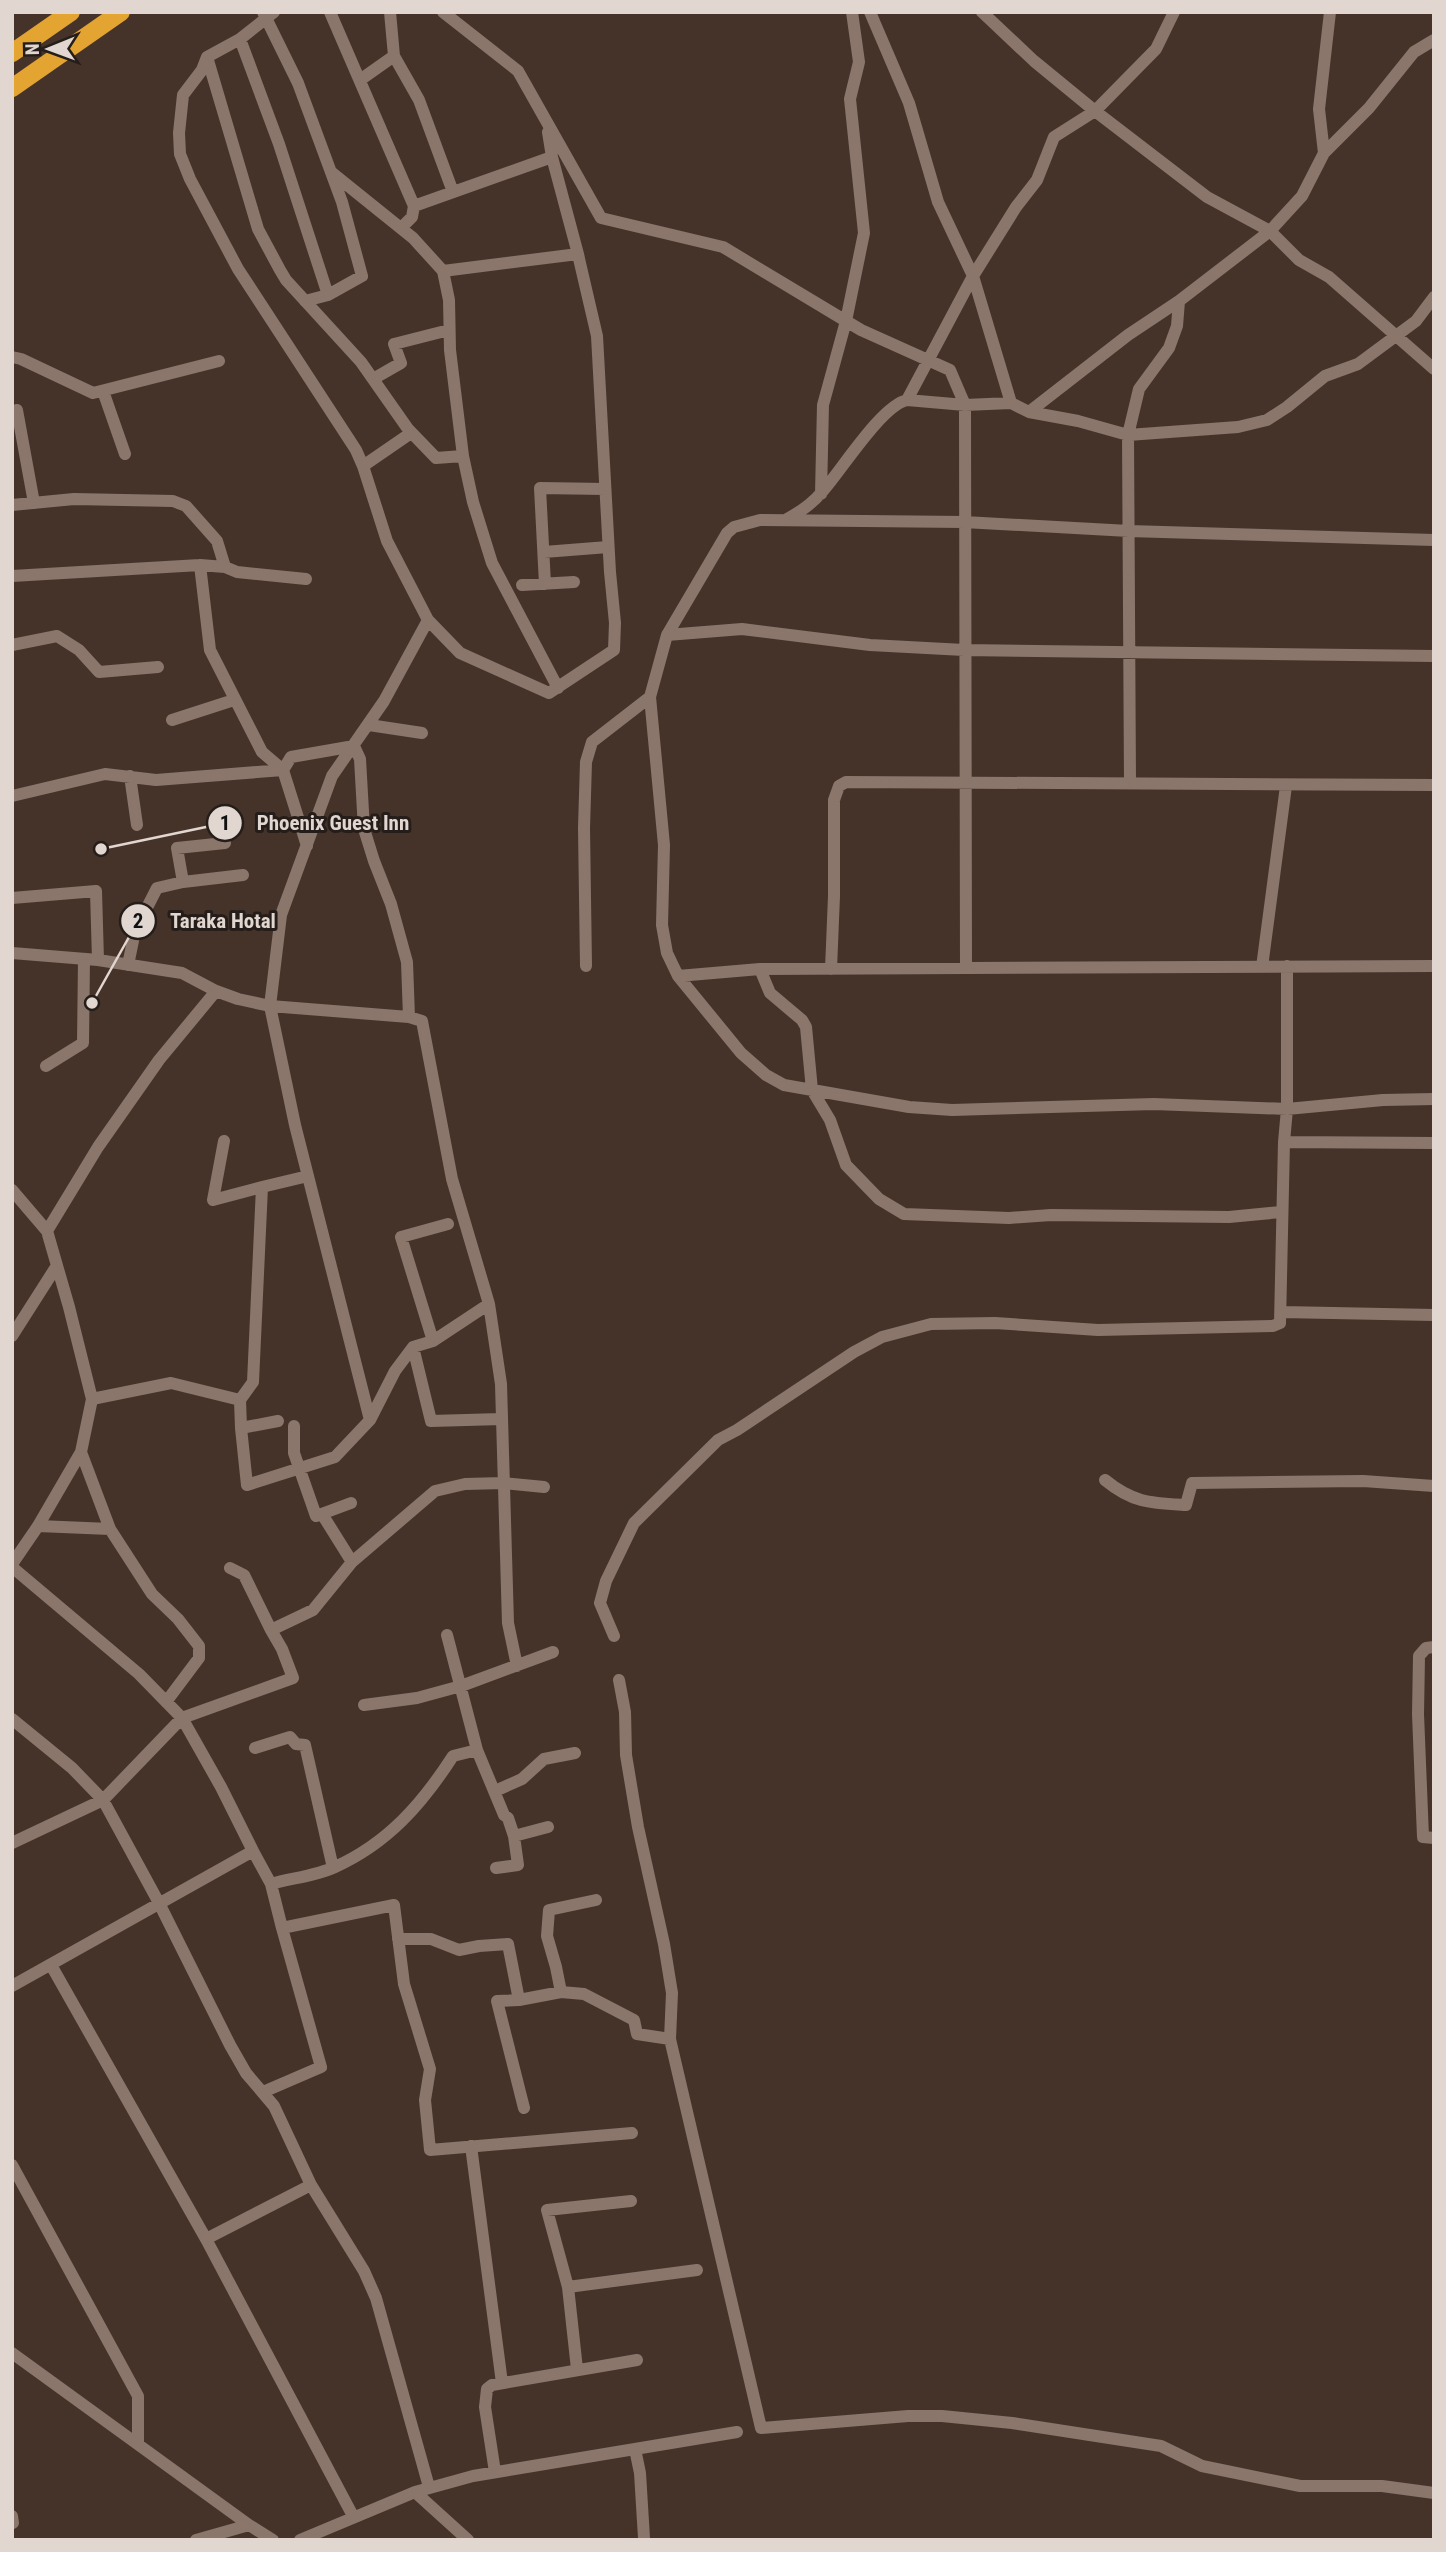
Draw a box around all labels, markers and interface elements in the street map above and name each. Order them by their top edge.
north arrow [14,14,84,84]
text: N [21,43,44,55]
callout: Phoenix Guest Inn [207,802,423,844]
text: 1 [220,811,230,835]
text: Phoenix Guest Inn [257,811,409,835]
callout: Taraka Hotal [121,900,290,942]
text: 2 [133,909,143,933]
text: Taraka Hotal [170,909,276,933]

